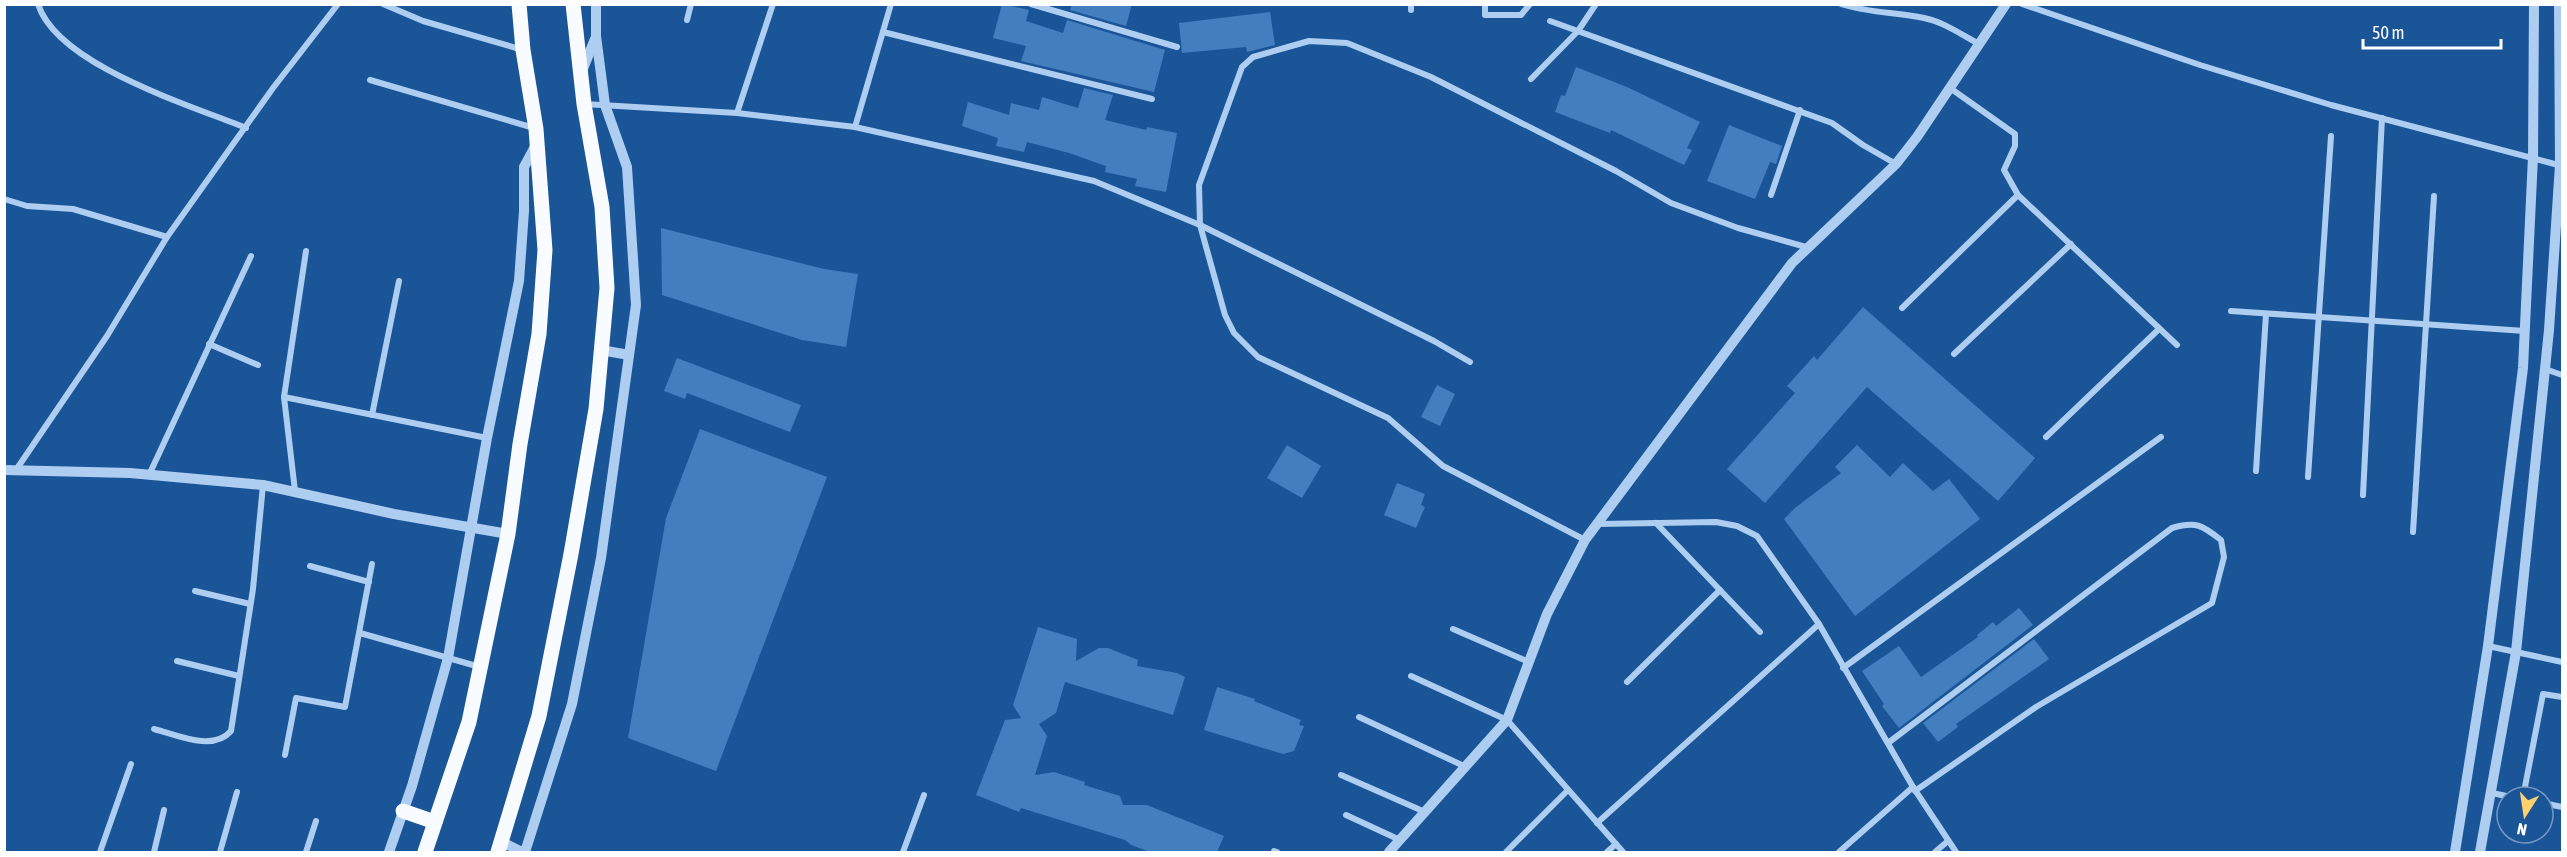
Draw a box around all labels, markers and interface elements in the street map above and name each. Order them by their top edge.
scale bar [2363,12,2501,50]
text: 50 m [2372,22,2404,43]
north arrow [2495,785,2555,845]
text: N [2515,820,2528,839]

